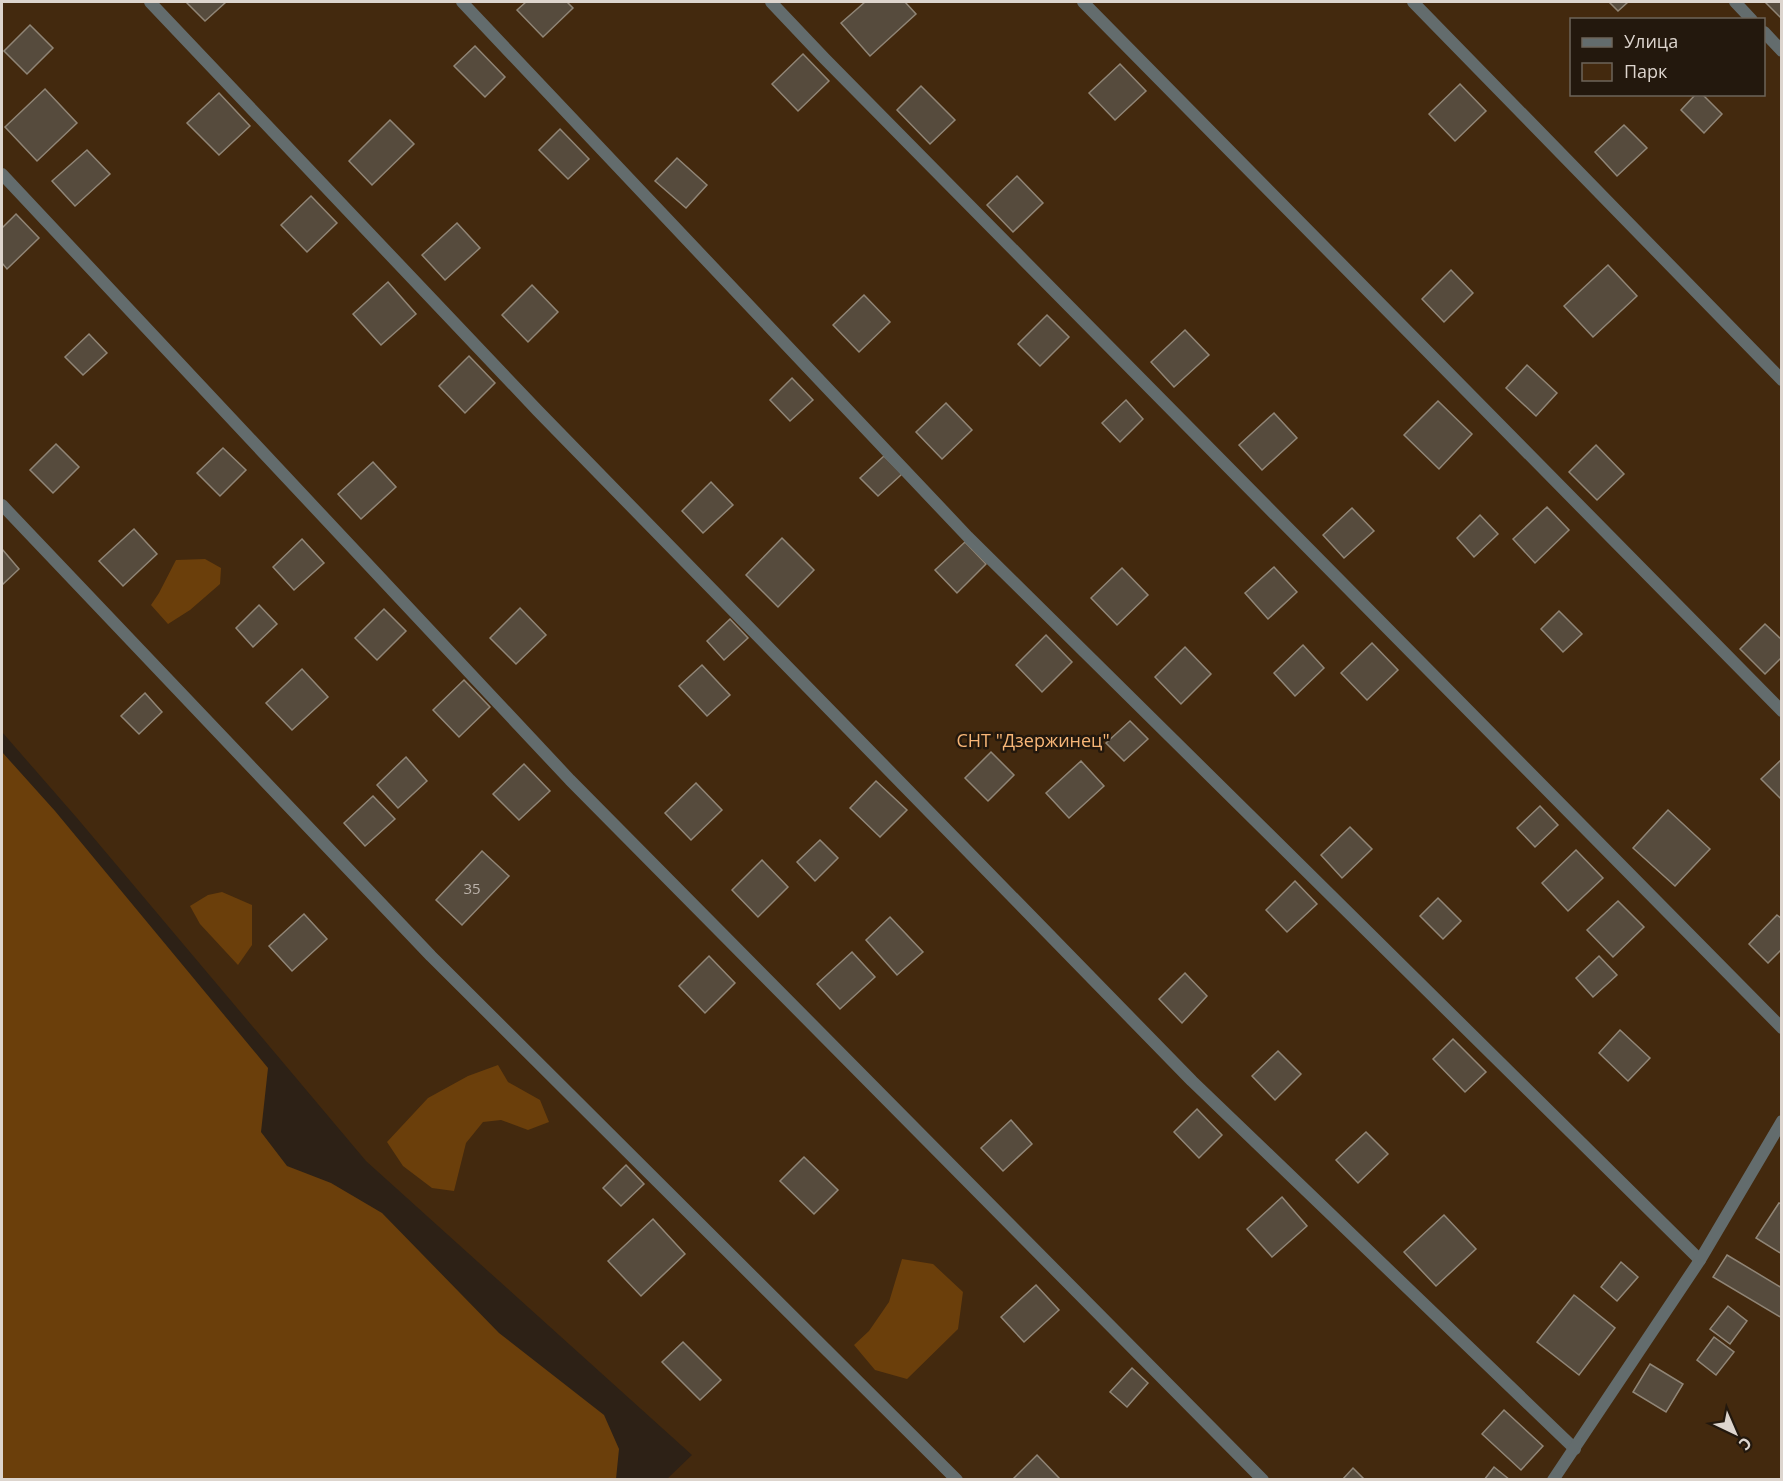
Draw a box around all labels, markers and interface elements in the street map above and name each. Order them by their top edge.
legend [1570,18,1765,96]
text: Улица [1624,29,1678,53]
text: Парк [1624,59,1668,83]
park label: СНТ "Дзержинец" [956,728,1110,752]
house number: 35 [463,878,481,898]
north arrow [1705,1403,1765,1463]
text: С [1734,1432,1757,1455]

